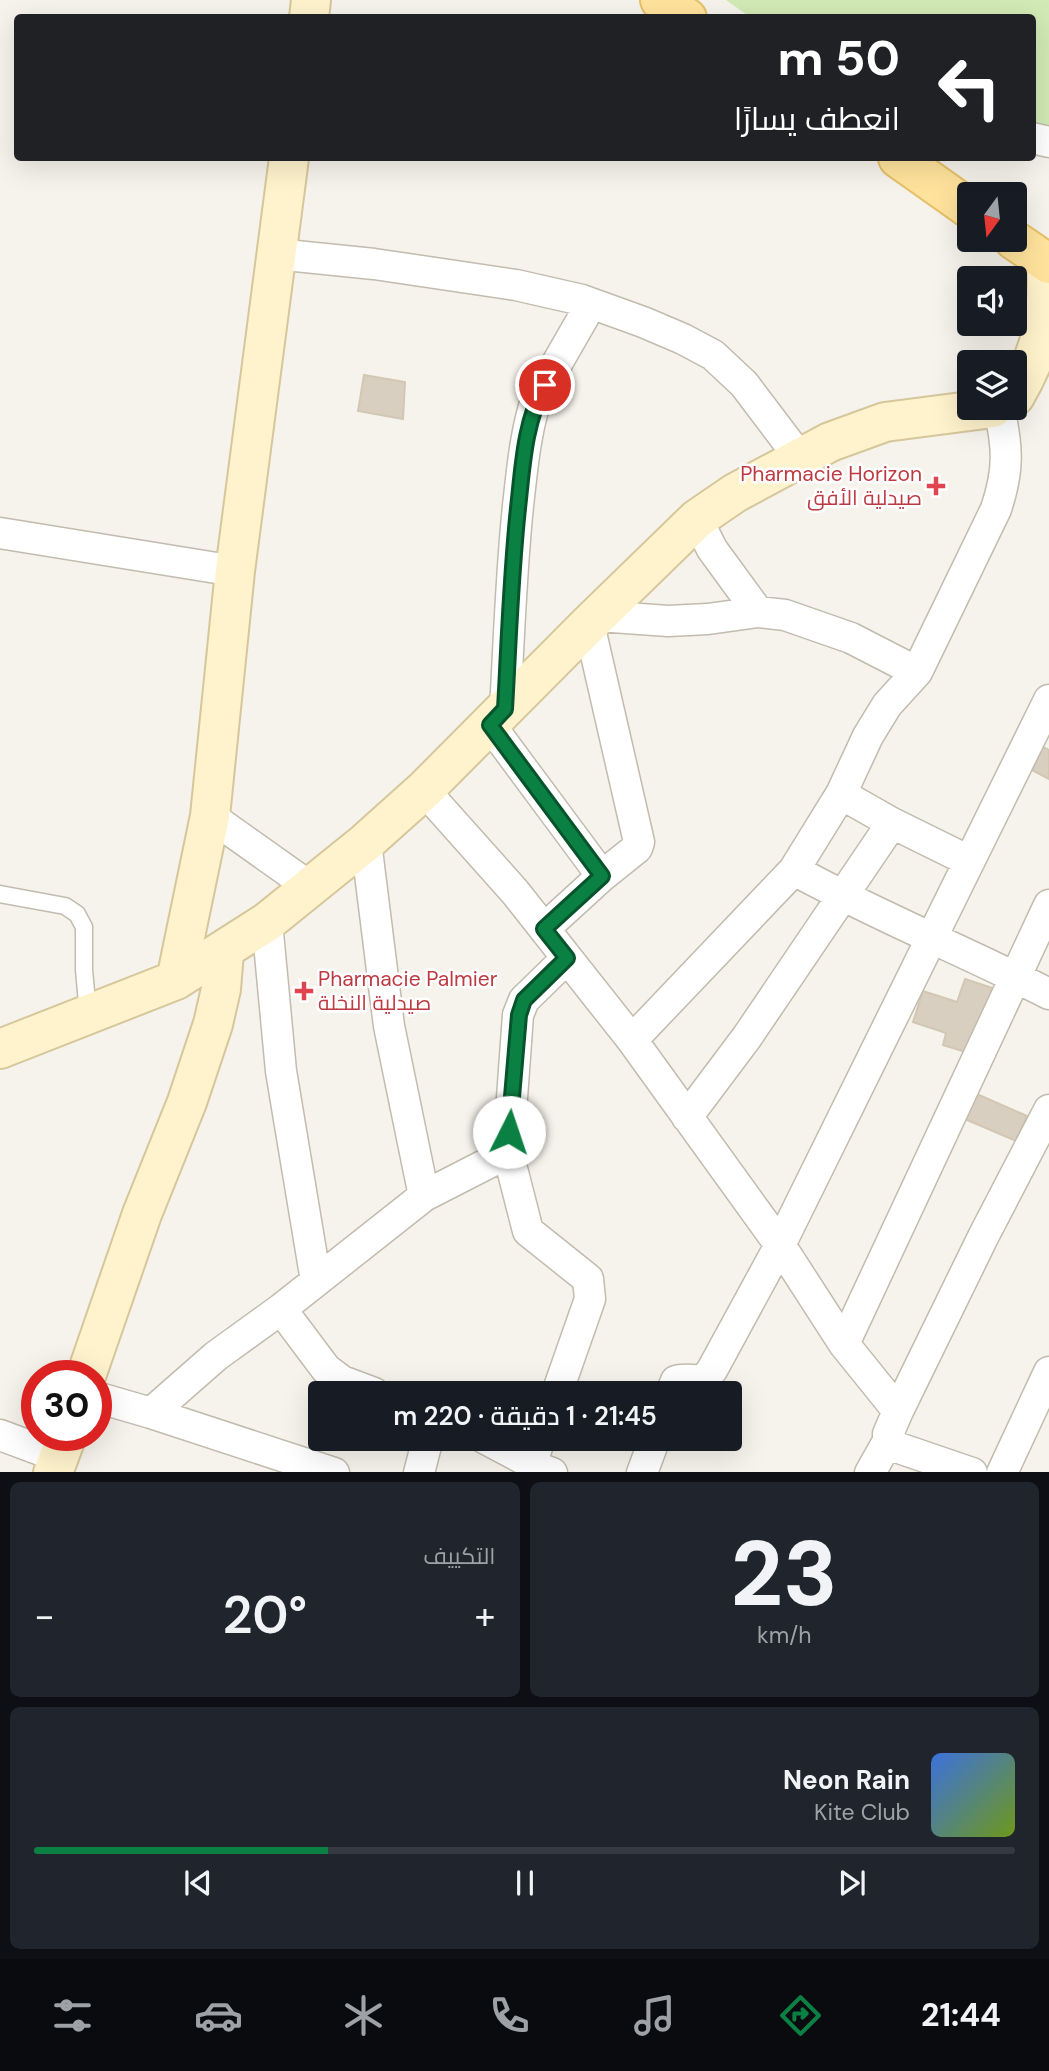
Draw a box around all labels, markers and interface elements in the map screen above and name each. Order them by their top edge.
text: 50 m [777,26,900,90]
icon: left [924,42,1015,133]
text: انعطف يسارًا [734,98,900,140]
north arrow [957,182,1027,252]
map controls [957,182,1027,420]
button: sound [957,266,1027,336]
button: layers [957,350,1027,420]
pin [515,355,575,415]
icon: arrive [526,366,564,404]
place label: Pharmacie Horizon صيدلية الأفق [740,460,922,512]
marker: Pharmacie Horizon صيدلية الأفق [928,478,944,494]
place label: Pharmacie Palmier صيدلية النخلة [318,965,498,1017]
marker: Pharmacie Palmier صيدلية النخلة [296,983,312,999]
position arrow [472,1095,546,1169]
speed limit sign: 30 [21,1360,112,1451]
text: 21:45 · 1 دقيقة · 220 m [393,1399,657,1433]
text: 23 [731,1515,838,1633]
text: التكييف [423,1541,496,1571]
text: 20° [222,1581,307,1649]
text: − [34,1591,55,1641]
text: + [475,1591,496,1641]
text: km/h [757,1620,811,1650]
text: Neon Rain [783,1763,910,1797]
text: Kite Club [814,1797,910,1827]
icon: previous [179,1864,217,1902]
icon: pause [506,1864,544,1902]
icon: next [833,1864,871,1902]
icon: filters [48,1991,97,2040]
icon: car [194,1991,243,2040]
icon: climate [339,1991,388,2040]
icon: phone [485,1991,534,2040]
icon: music [630,1991,679,2040]
icon: directions [776,1991,825,2040]
text: 21:44 [921,1994,1001,2036]

